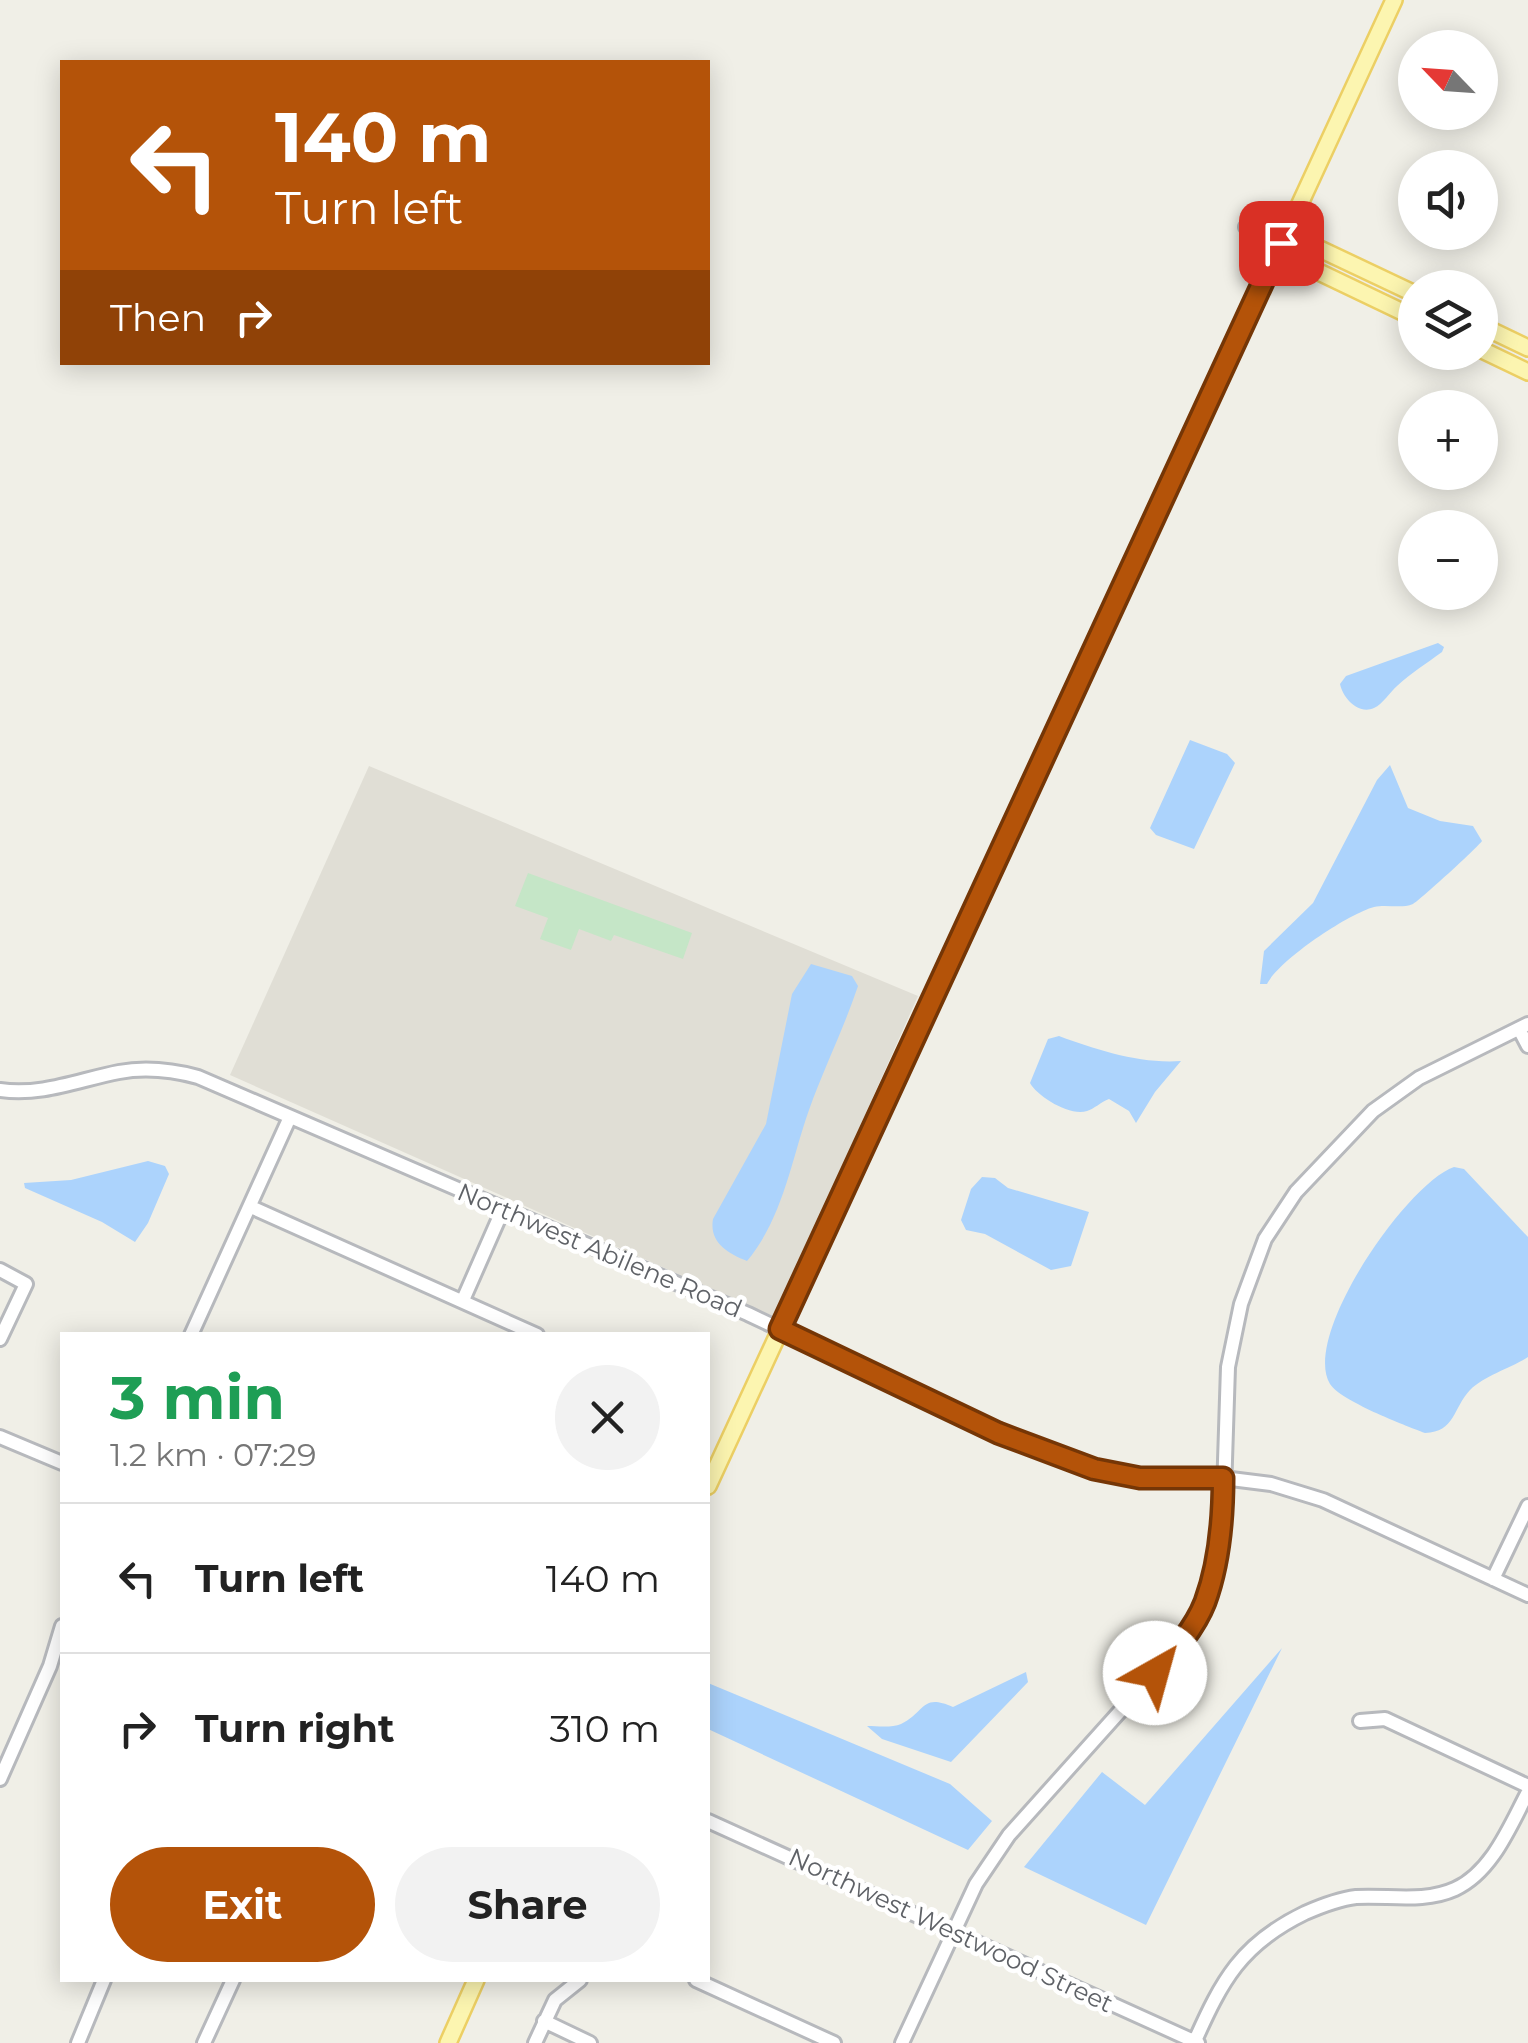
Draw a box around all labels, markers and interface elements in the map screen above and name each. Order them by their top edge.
north arrow [1398,30,1498,130]
map controls [1398,30,1498,610]
text: 140 m [275,94,491,180]
icon: left [110,100,240,230]
button: sound [1398,150,1498,250]
text: Turn left [275,180,463,235]
pin [1239,201,1324,286]
icon: arrive [1254,216,1309,271]
button: layers [1398,270,1498,370]
icon: right [226,290,281,345]
text: Then [110,294,206,341]
button: + [1398,390,1498,490]
button: − [1398,510,1498,610]
street label: Northwest Abilene Road [453,1176,747,1324]
text: 3 min [110,1361,285,1434]
button: close [555,1365,660,1470]
text: 1.2 km · 07:29 [110,1435,316,1474]
icon: left [110,1551,165,1606]
text: Turn left [195,1555,364,1602]
text: 140 m [546,1555,660,1602]
position arrow [1103,1621,1207,1725]
icon: right [110,1701,165,1756]
text: Turn right [195,1705,394,1752]
text: 310 m [549,1705,660,1752]
street label: Northwest Westwood Street [784,1842,1118,2018]
button: Exit [110,1847,375,1962]
button: Share [395,1847,660,1962]

